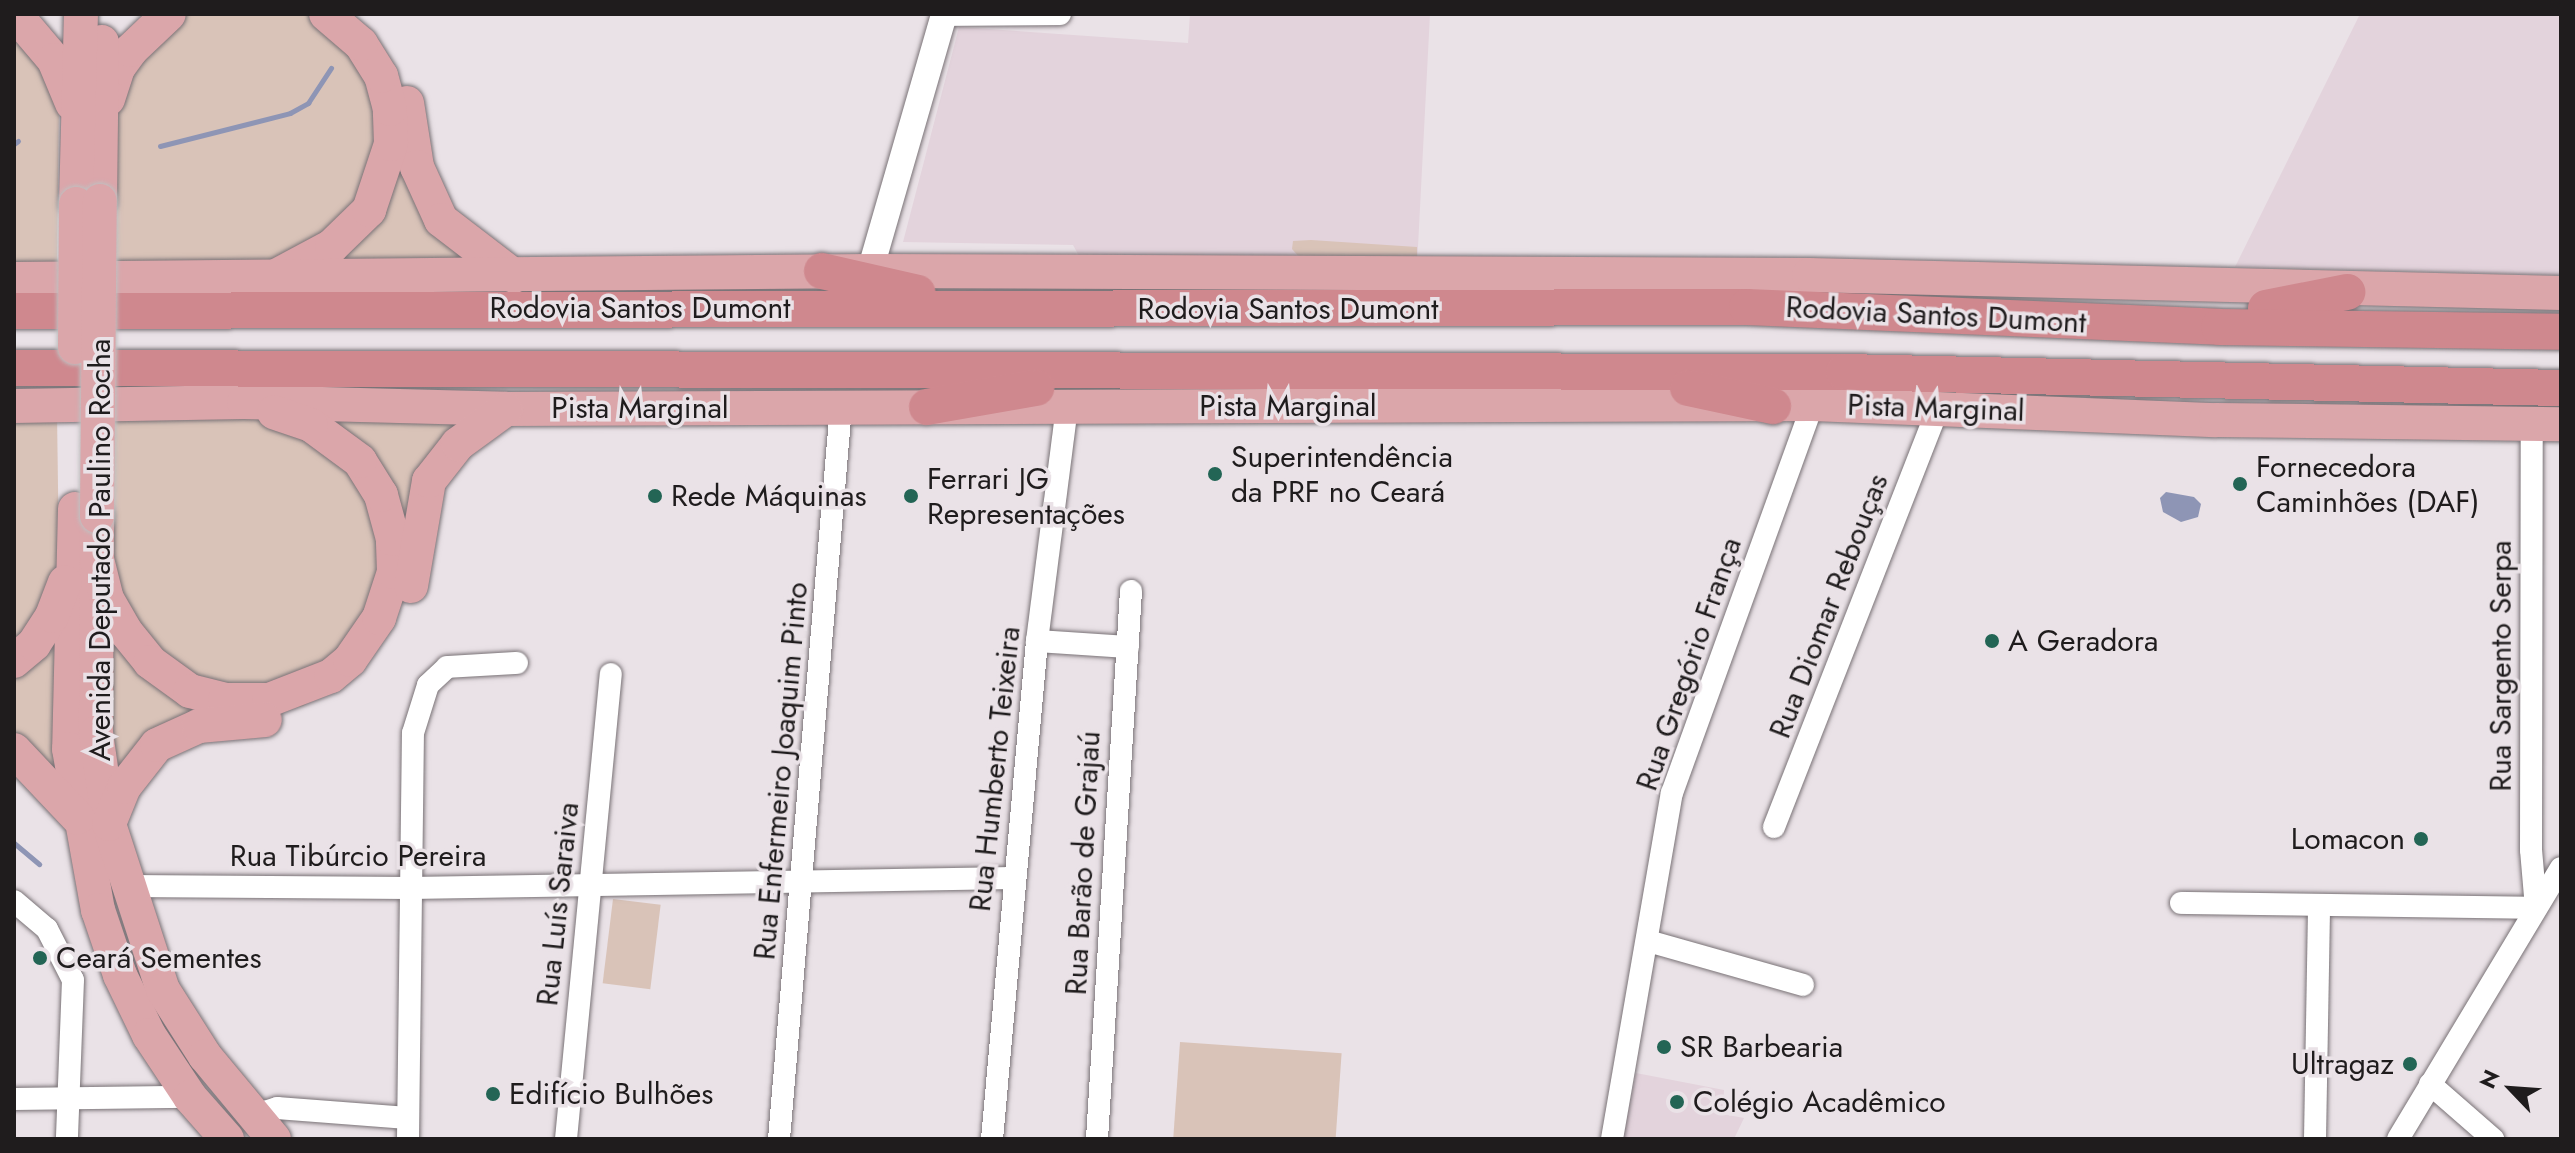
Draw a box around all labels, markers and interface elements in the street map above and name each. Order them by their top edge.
street label: Rodovia Santos Dumont [1785,289,2087,341]
street label: Rodovia Santos Dumont [490,290,790,326]
street label: Rodovia Santos Dumont [1138,291,1438,327]
street label: Avenida Deputado Paulino Rocha [82,339,118,761]
street label: Pista Marginal [1847,387,2025,429]
street label: Pista Marginal [1199,388,1377,424]
street label: Pista Marginal [551,390,729,426]
place label: Superintendência da PRF no Ceará [1231,439,1453,510]
place label: Fornecedora Caminhões (DAF) [2256,449,2479,520]
place label: Ferrari JG Representações [927,461,1125,532]
marker: Superintendência da PRF no Ceará [1206,465,1224,483]
street label: Rua Diomar Rebouças [1762,469,1896,743]
marker: Fornecedora Caminhões (DAF) [2231,475,2249,493]
place label: Rede Máquinas [671,478,867,514]
marker: Rede Máquinas [646,487,664,505]
marker: Ferrari JG Representações [902,487,920,505]
street label: Rua Gregório França [1629,533,1749,795]
street label: Rua Sargento Serpa [2483,540,2519,792]
street label: Rua Enfermeiro Joaquim Pinto [747,581,815,961]
place label: A Geradora [2008,623,2158,659]
street label: Rua Humberto Teixeira [962,625,1028,913]
marker: A Geradora [1983,632,2001,650]
street label: Rua Barão de Grajaú [1058,730,1108,996]
street label: Rua Luís Saraiva [529,800,587,1008]
place label: Lomacon [2291,821,2405,857]
marker: Lomacon [2412,830,2430,848]
street label: Rua Tibúrcio Pereira [230,838,486,874]
place label: Ceará Sementes [56,940,261,976]
marker: Ceará Sementes [31,949,49,967]
place label: SR Barbearia [1680,1029,1843,1065]
marker: SR Barbearia [1655,1038,1673,1056]
place label: Ultragaz [2291,1046,2394,1082]
north arrow [2471,1049,2551,1129]
marker: Ultragaz [2401,1055,2419,1073]
text: N [2471,1064,2507,1094]
place label: Edifício Bulhões [509,1076,713,1112]
place label: Colégio Acadêmico [1693,1084,1946,1120]
marker: Edifício Bulhões [484,1085,502,1103]
marker: Colégio Acadêmico [1668,1093,1686,1111]

